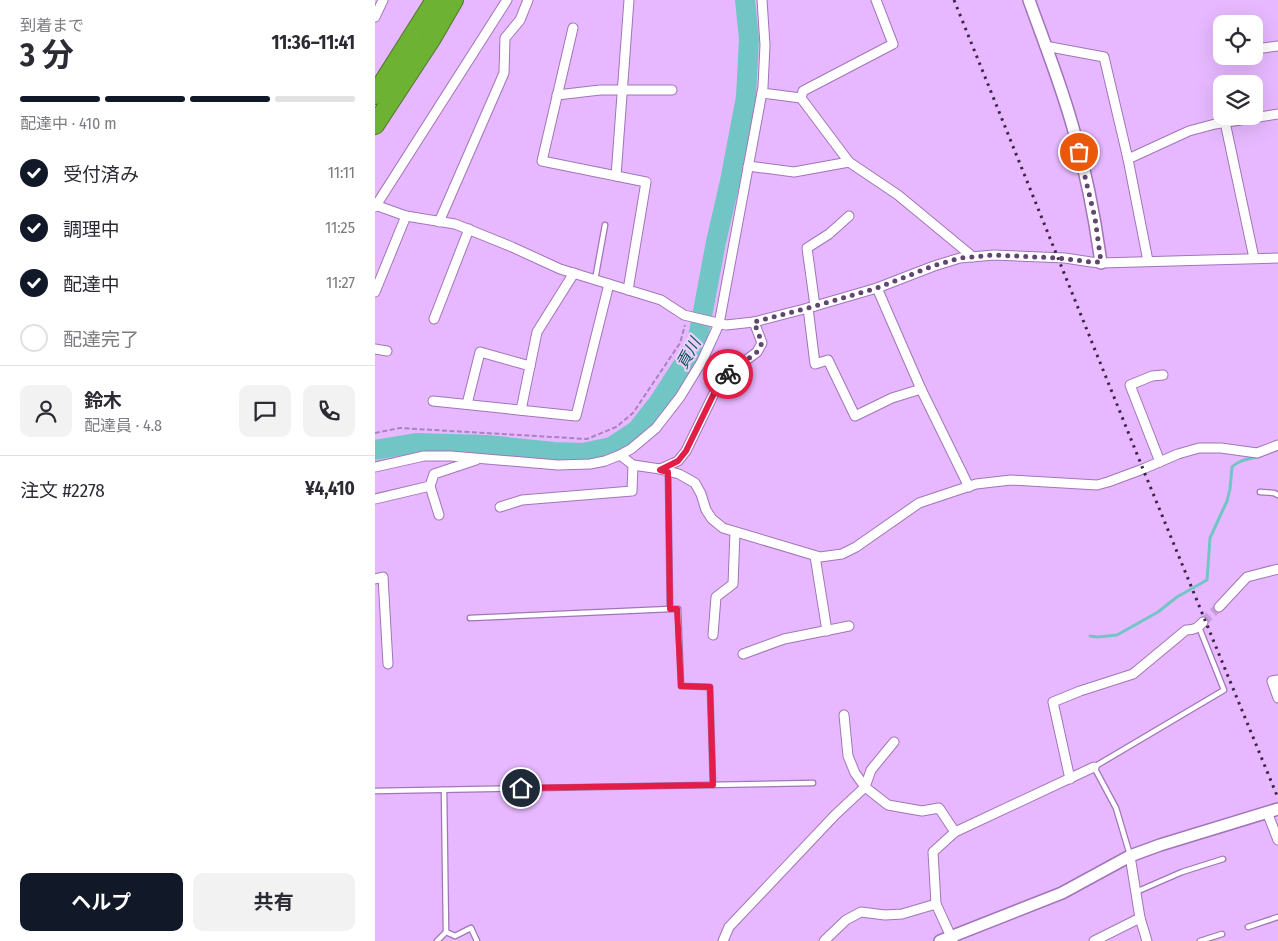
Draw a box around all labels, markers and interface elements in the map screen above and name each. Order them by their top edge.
map controls [1213,15,1263,125]
button: locate [1213,15,1263,65]
text: 到着まで [20,16,84,35]
text: 11:36–11:41 [271,31,355,54]
text: 3 分 [20,36,74,74]
button: layers [1213,75,1263,125]
text: 配達中 · 410 m [20,114,116,133]
pin [1058,131,1100,173]
icon: bag [1065,138,1093,166]
icon: check [20,159,48,187]
text: 受付済み [63,163,139,186]
text: 11:11 [328,163,355,182]
icon: check [20,214,48,242]
text: 調理中 [63,218,120,241]
text: 11:25 [325,218,355,237]
icon: check [20,269,48,297]
text: 配達中 [63,273,120,296]
text: 11:27 [326,273,355,292]
text: 配達完了 [63,328,139,351]
water label: 貢川 [672,333,705,372]
courier [703,349,753,399]
icon: bike [714,360,742,388]
button: person [20,385,72,437]
button: chat [239,385,291,437]
button: phone [303,385,355,437]
text: 鈴木 [84,389,122,412]
text: 配達員 · 4.8 [84,416,162,435]
text: ¥4,410 [305,477,355,500]
text: 注文 #2278 [20,479,105,502]
pin [500,767,542,809]
icon: home [507,774,535,802]
button: ヘルプ [20,873,183,931]
button: 共有 [193,873,355,931]

